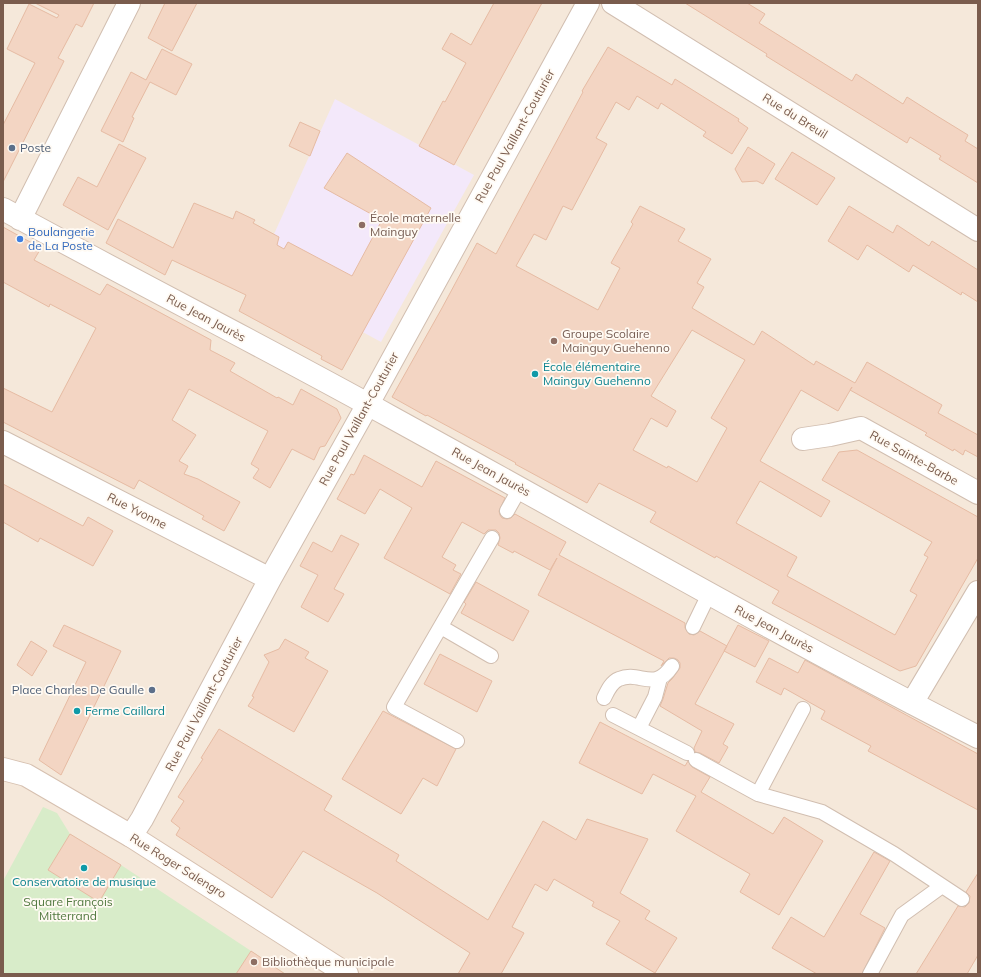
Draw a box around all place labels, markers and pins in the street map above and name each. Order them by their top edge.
place label: Poste [20,140,51,155]
marker: Poste [7,143,17,153]
place label: École maternelle Mainguy [370,210,461,239]
marker: École maternelle Mainguy [357,220,367,230]
place label: Boulangerie de La Poste [28,224,95,253]
marker: Boulangerie de La Poste [15,234,25,244]
place label: Groupe Scolaire Mainguy Guehenno [562,326,670,355]
marker: Groupe Scolaire Mainguy Guehenno [549,336,559,346]
place label: École élémentaire Mainguy Guehenno [543,359,651,388]
marker: École élémentaire Mainguy Guehenno [530,369,540,379]
place label: Place Charles De Gaulle [12,682,144,697]
marker: Place Charles De Gaulle [147,685,157,695]
place label: Ferme Caillard [85,703,165,718]
marker: Ferme Caillard [72,706,82,716]
marker: Conservatoire de musique [79,863,89,873]
place label: Conservatoire de musique [12,874,156,889]
place label: Bibliothèque municipale [262,954,394,969]
marker: Bibliothèque municipale [249,957,259,967]

